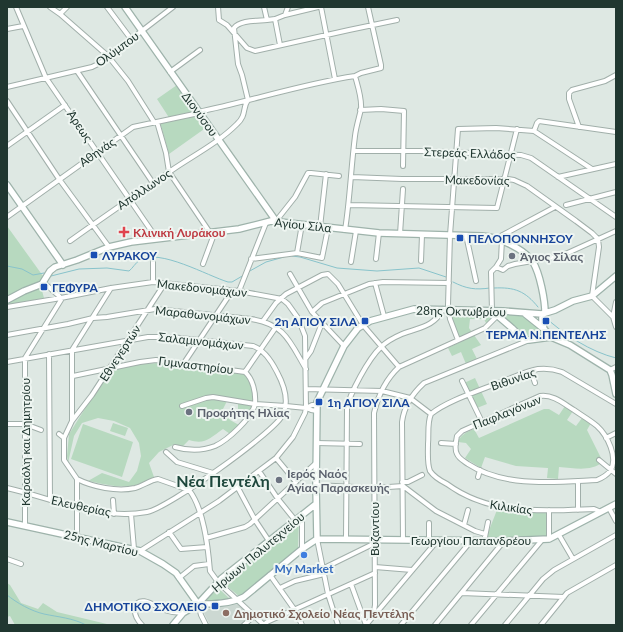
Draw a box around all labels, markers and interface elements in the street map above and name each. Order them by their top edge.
street label: Ολύμπου [92,28,142,70]
street label: Διονύσου [179,89,221,139]
street label: Άρεως [64,107,96,145]
street label: Αθηνάς [76,134,118,170]
street label: Στερεάς Ελλάδος [424,144,516,162]
street label: Απόλλωνος [114,165,174,213]
street label: Μακεδονίας [445,172,510,188]
street label: Αγίου Σίλα [274,215,333,236]
place label: Κλινική Λυράκου [133,225,226,240]
marker: Κλινική Λυράκου [118,226,130,238]
place label: ΠΕΛΟΠΟΝΝΗΣΟΥ [468,231,573,246]
marker: ΠΕΛΟΠΟΝΝΗΣΟΥ [455,233,465,243]
place label: ΛΥΡΑΚΟΥ [101,248,157,263]
place label: Άγιος Σίλας [519,249,583,264]
marker: ΛΥΡΑΚΟΥ [89,250,99,260]
marker: Άγιος Σίλας [507,251,517,261]
street label: Μακεδονομάχων [156,276,248,300]
place label: ΓΕΦΥΡΑ [52,280,99,295]
marker: ΓΕΦΥΡΑ [39,282,49,292]
street label: Μαραθωνομάχων [155,303,251,327]
street label: 28ης Οκτωβρίου [416,303,506,319]
place label: 2η ΑΓΙΟΥ ΣΙΛΑ [274,314,358,329]
marker: 2η ΑΓΙΟΥ ΣΙΛΑ [360,316,370,326]
marker: ΤΕΡΜΑ Ν.ΠΕΝΤΕΛΗΣ [541,316,551,326]
street label: Εθνεγερτών [96,322,144,384]
place label: ΤΕΡΜΑ Ν.ΠΕΝΤΕΛΗΣ [486,327,606,342]
street label: Σαλαμινομάχων [158,329,244,353]
street label: Γυμναστηρίου [158,353,234,377]
street label: Βιθυνίας [489,364,538,394]
street label: Καραόλη και Δημητρίου [18,378,33,506]
street label: Παφλαγόνων [471,391,543,433]
place label: 1η ΑΓΙΟΥ ΣΙΛΑ [327,395,410,410]
marker: 1η ΑΓΙΟΥ ΣΙΛΑ [314,397,324,407]
place label: Προφήτης Ηλίας [197,405,290,420]
marker: Προφήτης Ηλίας [184,407,194,417]
place label: Ιερός Ναός Αγίας Παρασκευής [286,466,390,495]
district label: Νέα Πεντέλη [176,471,270,490]
marker: Ιερός Ναός Αγίας Παρασκευής [274,475,284,485]
street label: Ελευθερίας [50,492,113,520]
street label: Κιλικίας [489,497,534,517]
street label: Βυζαντίου [367,502,382,556]
street label: Ηρώων Πολυτεχνείου [209,509,307,595]
street label: 25ης Μαρτίου [62,526,140,560]
street label: Γεωργίου Παπανδρέου [411,533,531,548]
marker: My Market [299,550,309,560]
place label: My Market [275,561,334,576]
place label: ΔΗΜΟΤΙΚΟ ΣΧΟΛΕΙΟ [85,599,207,614]
marker: ΔΗΜΟΤΙΚΟ ΣΧΟΛΕΙΟ [210,601,220,611]
place label: Δημοτικό Σχολείο Νέας Πεντέλης [234,606,415,621]
marker: Δημοτικό Σχολείο Νέας Πεντέλης [221,608,231,618]

